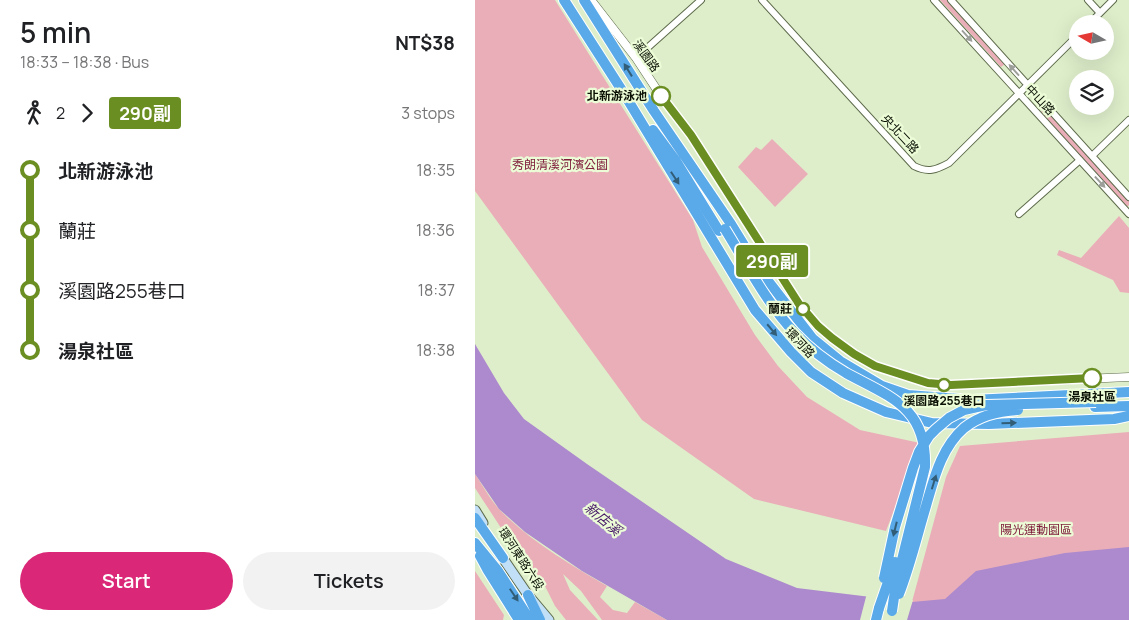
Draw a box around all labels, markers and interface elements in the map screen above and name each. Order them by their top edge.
text: 5 min [20,13,91,51]
north arrow [1069,15,1114,60]
map controls [1069,15,1114,115]
text: NT$38 [395,30,455,56]
one-way arrow [961,30,973,42]
street label: 溪園路 [629,36,664,75]
text: 18:33 – 18:38 · Bus [20,51,149,73]
one-way arrow [623,63,633,76]
one-way arrow [1008,65,1020,77]
button: layers [1069,70,1114,115]
street label: 中山路 [1022,81,1059,119]
marker: 北新游泳池 [651,86,671,106]
place label: 北新游泳池 [587,87,647,104]
icon: walk [20,99,48,127]
icon: forward [73,99,101,127]
text: 290副 [119,101,171,125]
text: 2 [56,102,65,124]
text: 3 stops [401,102,455,124]
street label: 央北二路 [878,110,923,157]
park label: 秀朗清溪河濱公園 [512,156,608,173]
text: 北新游泳池 [58,158,153,184]
text: 18:35 [417,159,455,181]
one-way arrow [670,172,680,185]
one-way arrow [1094,176,1106,188]
text: 蘭莊 [58,218,96,244]
text: 18:36 [416,219,455,241]
line badge: 290副 [737,245,807,277]
text: 290副 [746,249,798,273]
text: 溪園路255巷口 [58,278,186,304]
text: 18:37 [418,279,455,301]
place label: 蘭莊 [768,300,792,317]
marker: 蘭莊 [796,302,810,316]
one-way arrow [766,324,777,336]
street label: 環河路 [782,324,819,362]
text: 湯泉社區 [58,338,134,364]
text: 18:38 [417,339,455,361]
marker: 湯泉社區 [1082,368,1102,388]
marker: 溪園路255巷口 [937,378,951,392]
place label: 湯泉社區 [1068,388,1116,405]
place label: 溪園路255巷口 [903,392,985,409]
one-way arrow [1002,419,1018,427]
one-way arrow [930,474,938,489]
water label: 新店溪 [581,498,627,541]
park label: 陽光運動園區 [1000,521,1072,538]
one-way arrow [891,522,899,537]
street label: 環河東路六段 [495,524,548,594]
button: Start [20,552,233,610]
button: Tickets [243,552,455,610]
one-way arrow [509,588,519,601]

